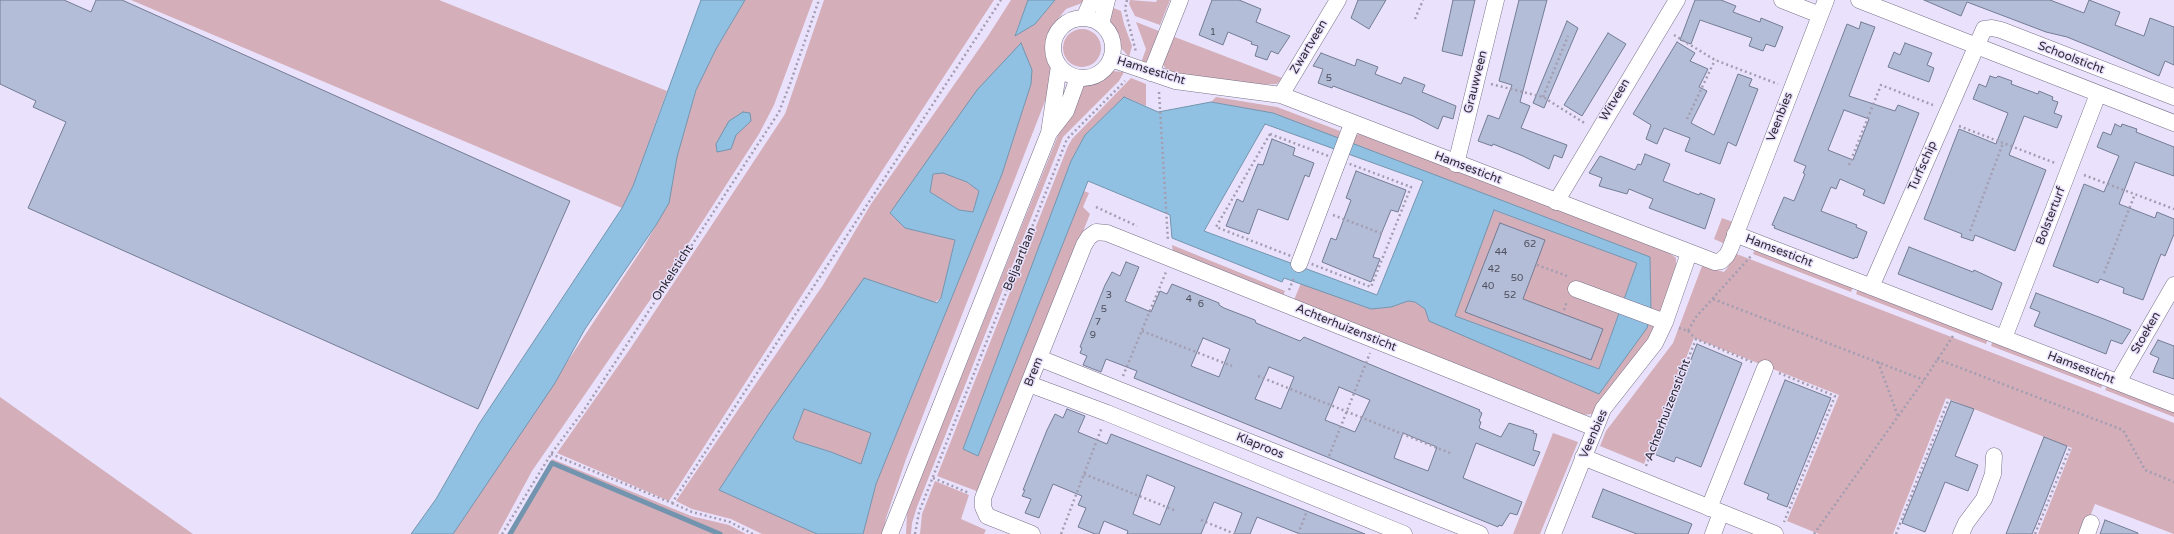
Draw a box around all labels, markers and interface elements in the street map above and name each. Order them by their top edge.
street label: Zwartveen [1287,18,1331,76]
house number: 1 [1210,26,1216,38]
street label: Schoolsticht [2036,39,2106,77]
street label: Grauwveen [1461,49,1491,115]
street label: Hamsesticht [1115,54,1187,88]
house number: 5 [1326,72,1332,84]
street label: Witveen [1597,76,1633,124]
street label: Veenbies [1764,90,1796,144]
street label: Turfschip [1906,139,1940,193]
street label: Hamsesticht [1432,149,1504,187]
street label: Bolsterturf [2033,185,2069,247]
street label: Beljaartlaan [1001,225,1039,293]
street label: Hamsesticht [1743,232,1815,270]
house number: 62 [1524,238,1536,250]
street label: Onkelsticht [649,242,697,304]
house number: 44 [1495,246,1507,258]
house number: 42 [1488,263,1500,275]
house number: 50 [1511,272,1523,284]
house number: 40 [1482,280,1494,292]
house number: 3 [1106,289,1112,301]
house number: 52 [1504,289,1516,301]
house number: 4 [1186,293,1192,305]
house number: 6 [1198,298,1204,310]
street label: Achterhuizensticht [1294,301,1398,355]
house number: 5 [1101,303,1107,315]
street label: Stoeken [2128,309,2164,357]
house number: 7 [1095,316,1101,328]
house number: 9 [1090,329,1096,341]
street label: Hamsesticht [2045,349,2117,387]
street label: Brem [1022,355,1046,389]
street label: Achterhuizensticht [1642,357,1694,463]
street label: Veenbies [1577,407,1611,461]
street label: Klaproos [1234,430,1286,462]

